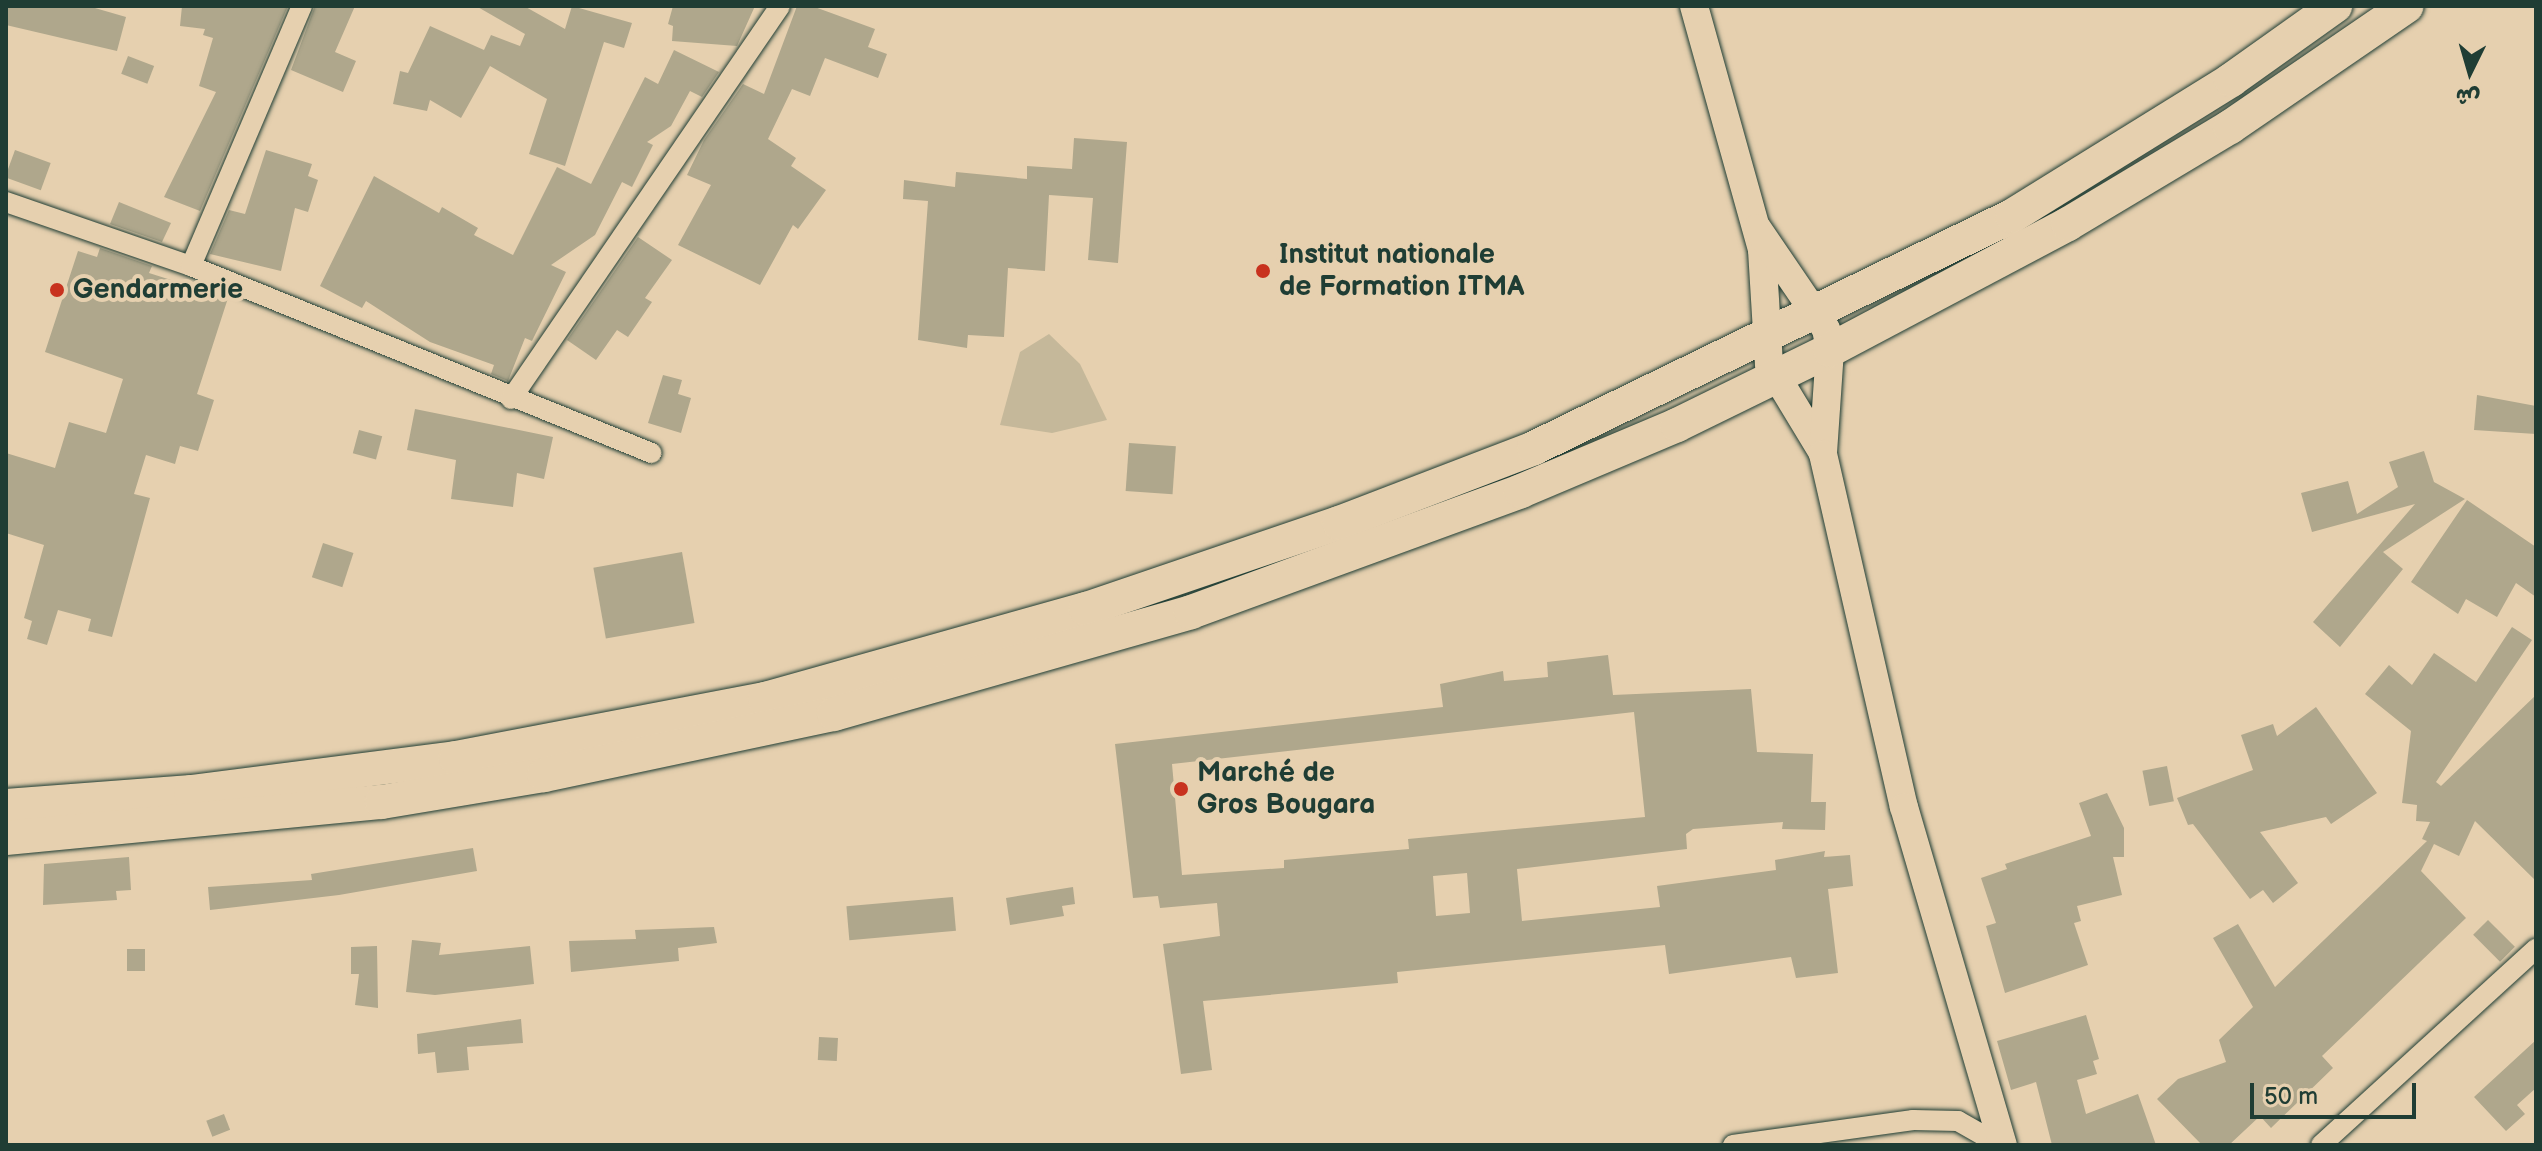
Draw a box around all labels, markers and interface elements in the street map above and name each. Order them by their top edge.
north arrow [2430,32,2510,112]
text: ش [2455,82,2481,111]
place label: Institut nationale de Formation ITMA [1279,238,1524,304]
marker: Institut nationale de Formation ITMA [1254,262,1272,280]
place label: Gendarmerie [73,273,243,307]
marker: Gendarmerie [48,281,66,299]
place label: Marché de Gros Bougara [1197,756,1375,822]
marker: Marché de Gros Bougara [1172,780,1190,798]
scale bar [2254,1067,2420,1117]
text: 50 m [2264,1082,2318,1111]

